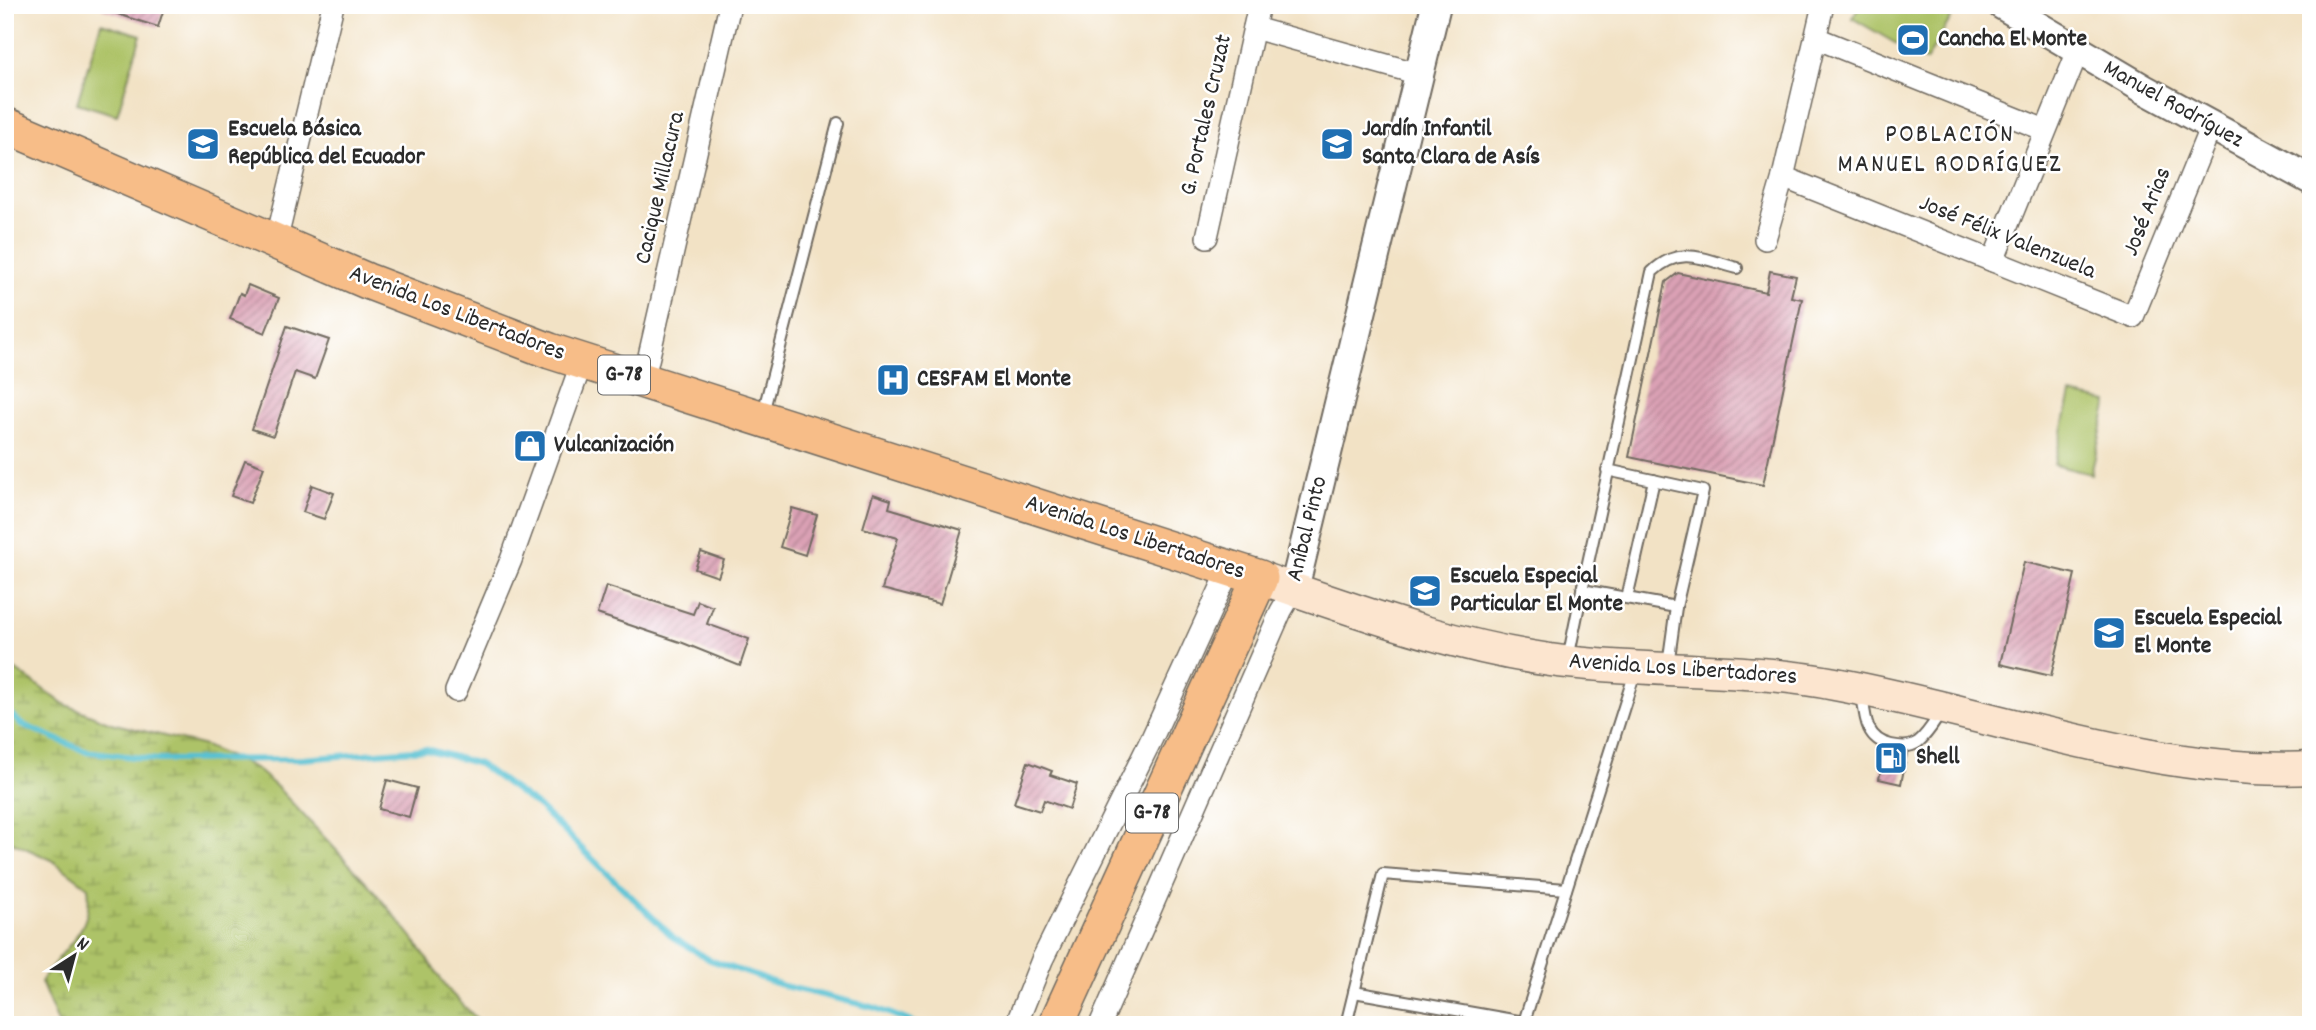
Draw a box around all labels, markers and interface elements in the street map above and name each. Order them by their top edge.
sports icon: Cancha El Monte [1894,21,1932,59]
place label: Cancha El Monte [1938,23,2087,57]
street label: G. Portales Cruzat [1172,31,1242,199]
street label: Manuel Rodríguez [2097,52,2249,158]
street label: Cacique Millacura [627,108,695,268]
place label: Escuela Básica República del Ecuador [228,113,426,175]
place label: Jardín Infantil Santa Clara de Asís [1362,113,1540,175]
district label: POBLACIÓN MANUEL RODRÍGUEZ [1837,117,2063,184]
school or university icon: Escuela Básica República del Ecuador [184,125,222,163]
school or university icon: Jardín Infantil Santa Clara de Asís [1318,125,1356,163]
street label: José Arias [2115,162,2181,262]
street label: José Félix Valenzuela [1913,187,2101,289]
street label: Avenida Los Libertadores [344,257,570,371]
road number: G-78 [598,356,650,394]
hospital icon: CESFAM El Monte [874,361,912,399]
place label: CESFAM El Monte [917,363,1071,397]
shop icon: Vulcanización [511,427,549,465]
place label: Vulcanización [554,429,674,463]
street label: Aníbal Pinto [1279,473,1337,585]
street label: Avenida Los Libertadores [1021,486,1249,590]
place label: Escuela Especial Particular El Monte [1450,560,1623,622]
school or university icon: Escuela Especial Particular El Monte [1406,572,1444,610]
place label: Escuela Especial El Monte [2134,602,2282,664]
school or university icon: Escuela Especial El Monte [2090,614,2128,652]
street label: Avenida Los Libertadores [1568,645,1798,695]
fuel station icon: Shell [1872,739,1910,777]
place label: Shell [1916,741,1960,775]
road number: G-78 [1126,793,1178,832]
north arrow [38,922,108,992]
text: N [70,931,94,959]

